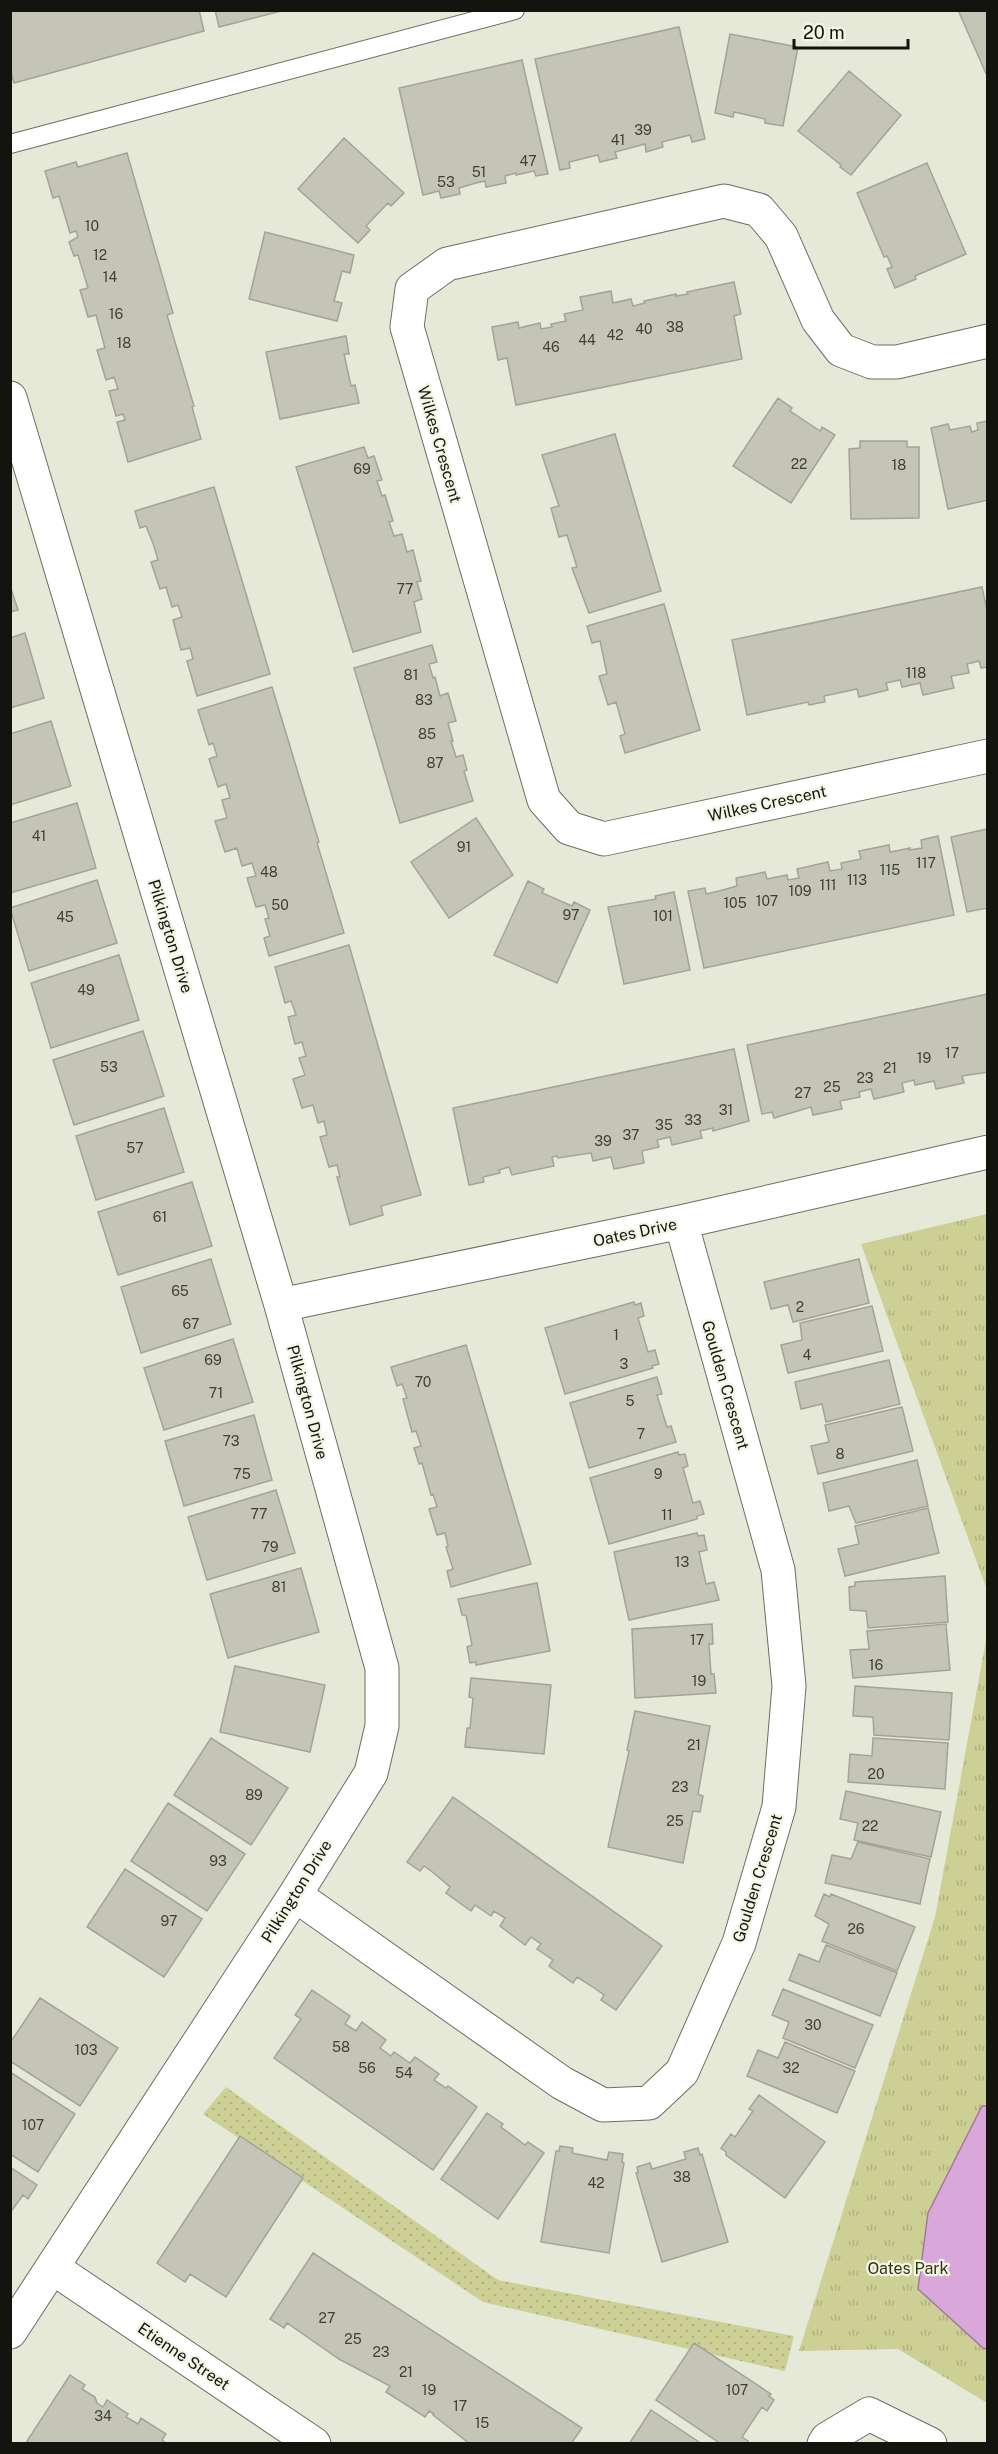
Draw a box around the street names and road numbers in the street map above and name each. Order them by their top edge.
street label: Wilkes Crescent [414,383,465,505]
street label: Wilkes Crescent [706,782,828,825]
street label: Pilkington Drive [144,877,197,995]
street label: Oates Drive [591,1214,679,1251]
street label: Goulden Crescent [698,1318,753,1452]
street label: Pilkington Drive [283,1343,332,1461]
street label: Goulden Crescent [729,1812,786,1945]
street label: Pilkington Drive [257,1836,336,1946]
street label: Etienne Street [134,2319,233,2394]

